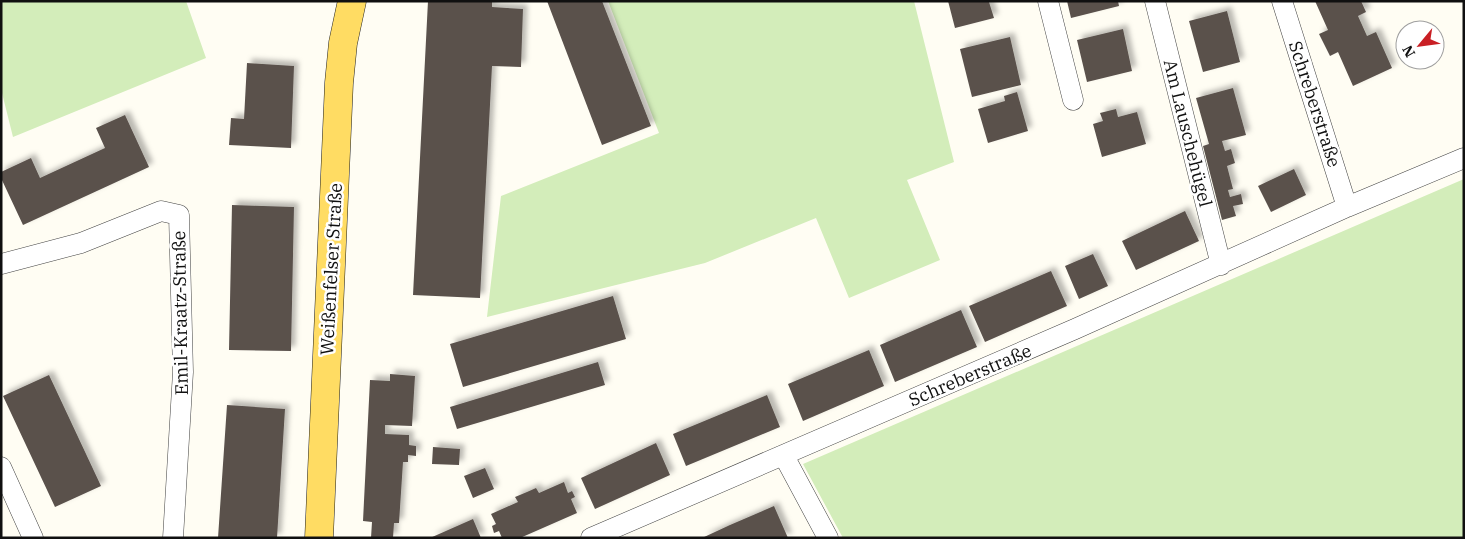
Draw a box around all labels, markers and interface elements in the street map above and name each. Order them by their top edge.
north arrow [1395,20,1445,70]
street label: Schreberstraße [1284,38,1346,170]
text: N [1398,42,1419,61]
street label: Am Lauschehügel [1159,57,1217,209]
street label: Weißenfelser Straße [315,182,347,356]
street label: Emil-Kraatz-Straße [167,231,193,395]
street label: Schreberstraße [905,339,1035,411]

